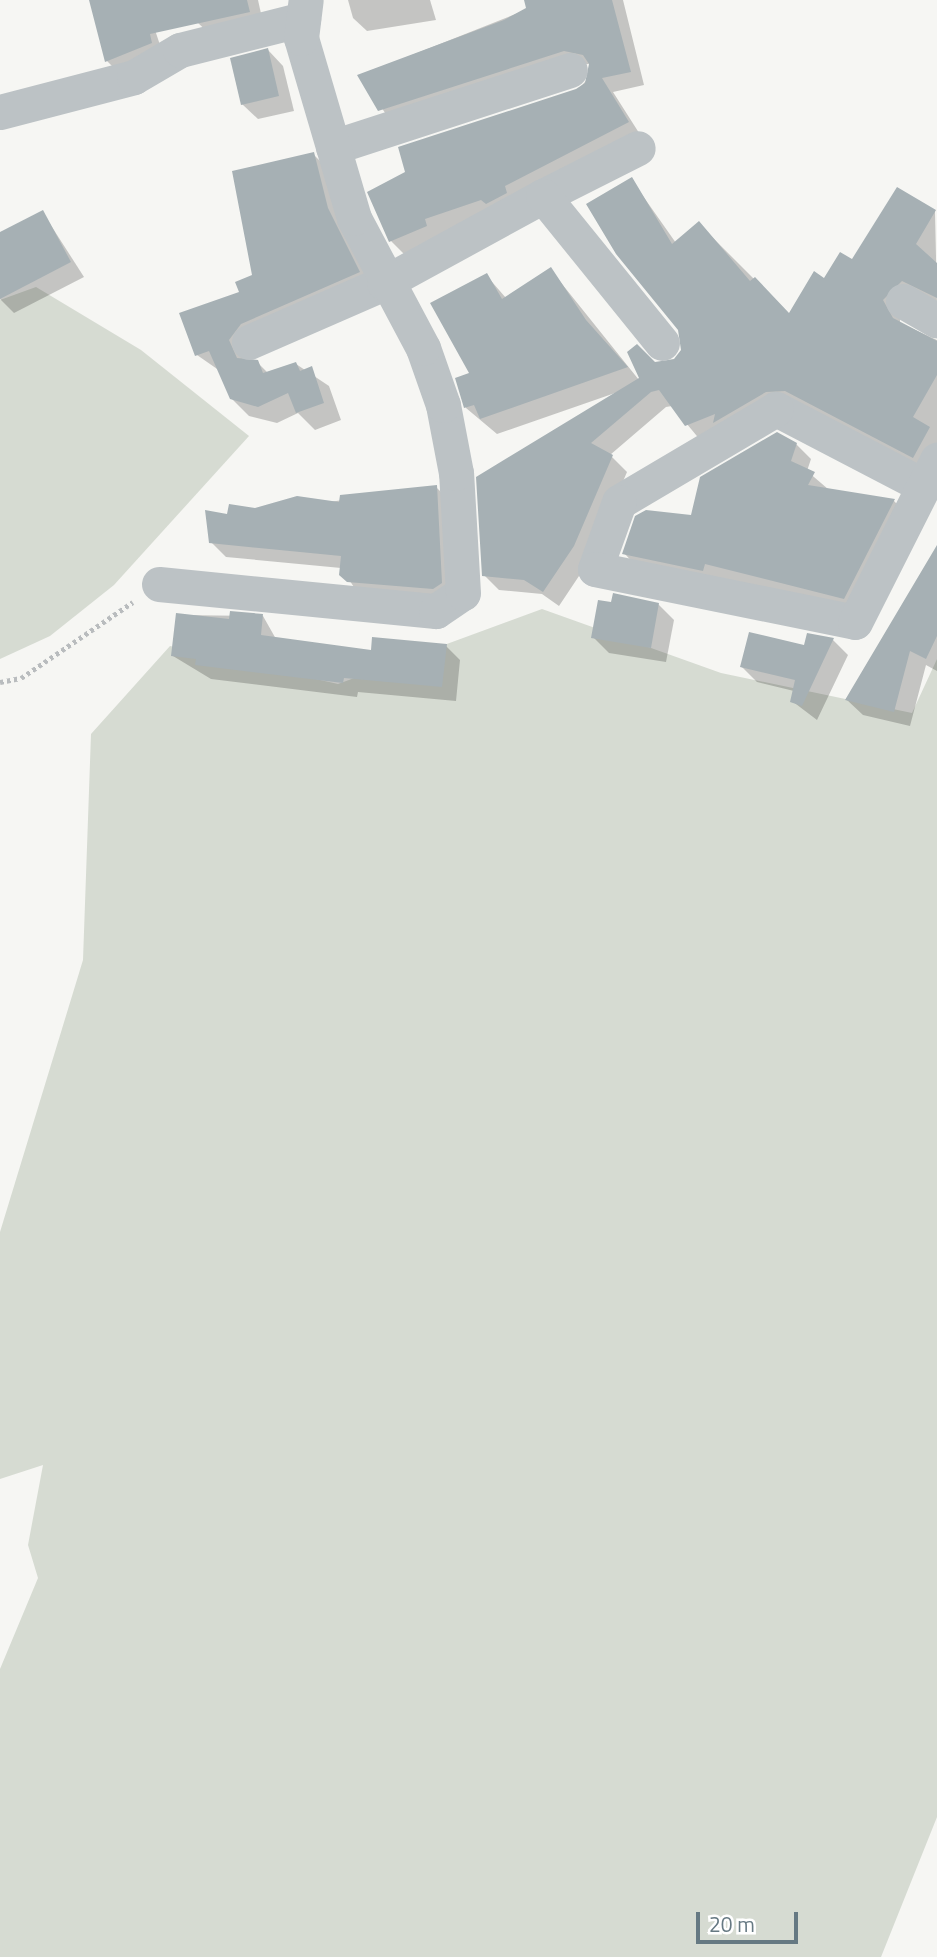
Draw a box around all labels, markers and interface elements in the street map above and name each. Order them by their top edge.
scale bar [699,1898,800,1942]
text: 20 m [709,1908,755,1940]

